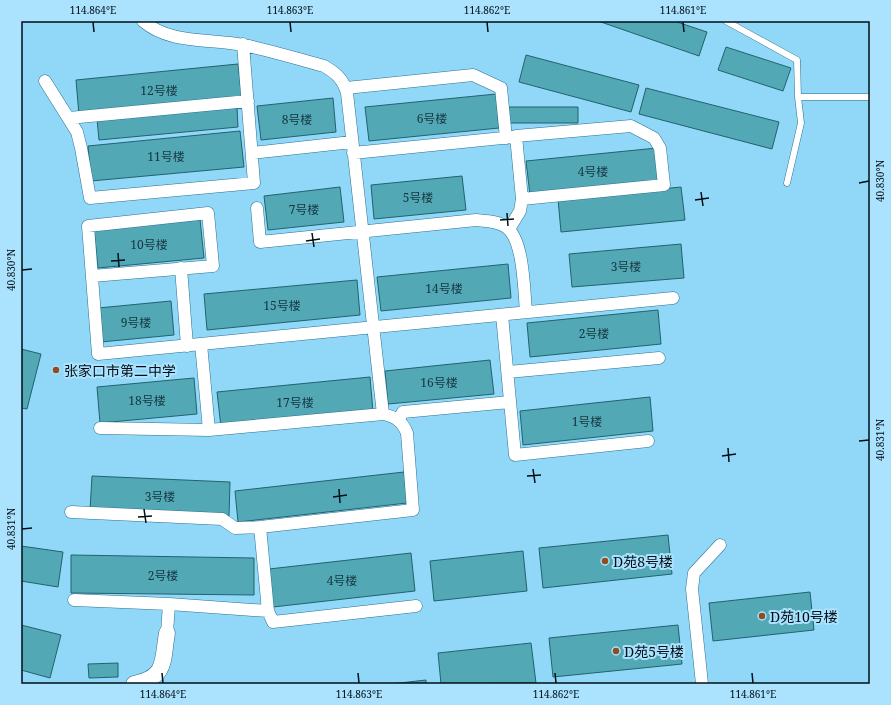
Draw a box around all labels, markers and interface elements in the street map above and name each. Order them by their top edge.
text: 114.864°E [70,3,116,17]
text: 114.863°E [267,3,313,17]
text: 114.862°E [464,3,510,17]
text: 114.861°E [660,3,706,17]
house number: 12号楼 [140,82,178,99]
house number: 6号楼 [417,110,447,127]
house number: 8号楼 [282,111,312,128]
house number: 11号楼 [147,148,185,165]
text: 40.830°N [873,160,887,202]
house number: 4号楼 [578,163,608,180]
house number: 5号楼 [403,189,433,206]
house number: 7号楼 [289,201,319,218]
house number: 10号楼 [130,236,168,253]
text: 40.830°N [4,249,18,291]
house number: 3号楼 [611,258,641,275]
house number: 14号楼 [425,280,463,297]
house number: 15号楼 [263,297,301,314]
house number: 9号楼 [121,314,151,331]
house number: 2号楼 [579,325,609,342]
place label: 张家口市第二中学 [64,361,176,380]
marker: 张家口市第二中学 [51,365,61,375]
house number: 16号楼 [420,374,458,391]
house number: 18号楼 [128,392,166,409]
house number: 17号楼 [276,394,314,411]
house number: 1号楼 [572,413,602,430]
text: 40.831°N [873,419,887,461]
house number: 3号楼 [145,488,175,505]
text: 40.831°N [4,508,18,550]
place label: D苑8号楼 [613,552,673,571]
marker: D苑8号楼 [600,556,610,566]
house number: 2号楼 [148,567,178,584]
house number: 4号楼 [327,572,357,589]
place label: D苑10号楼 [770,607,838,626]
marker: D苑10号楼 [757,611,767,621]
place label: D苑5号楼 [624,642,684,661]
marker: D苑5号楼 [611,646,621,656]
text: 114.864°E [140,687,186,701]
text: 114.863°E [336,687,382,701]
text: 114.862°E [533,687,579,701]
text: 114.861°E [730,687,776,701]

